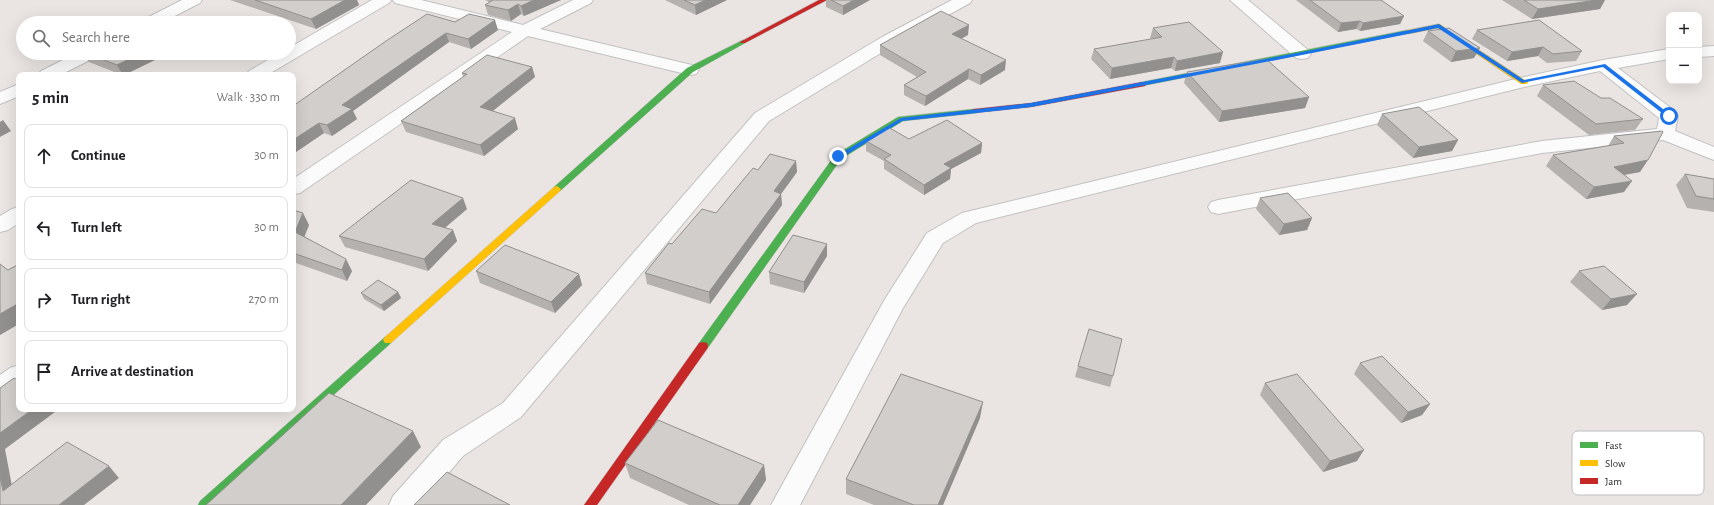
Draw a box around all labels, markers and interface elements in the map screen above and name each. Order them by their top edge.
map controls [1666,12,1702,84]
button: + [1666,12,1702,48]
search box [16,16,296,60]
icon: search [30,27,52,49]
text: Search here [62,30,130,45]
button: − [1666,48,1702,84]
text: 5 min [32,89,69,106]
text: Walk · 330 m [217,91,280,104]
route start [1660,107,1678,125]
icon: ahead [33,145,55,167]
route end [829,147,847,165]
text: Continue [71,148,126,163]
text: 30 m [254,149,279,162]
icon: left [33,217,55,239]
text: Turn left [71,220,122,235]
text: 30 m [254,221,279,234]
icon: right [33,289,55,311]
text: Turn right [71,292,130,307]
text: 270 m [248,293,279,306]
icon: arrive [33,361,55,383]
text: Arrive at destination [71,364,194,379]
legend [1572,431,1704,495]
text: Fast [1605,440,1623,451]
text: Slow [1605,458,1626,469]
text: Jam [1605,476,1622,487]

